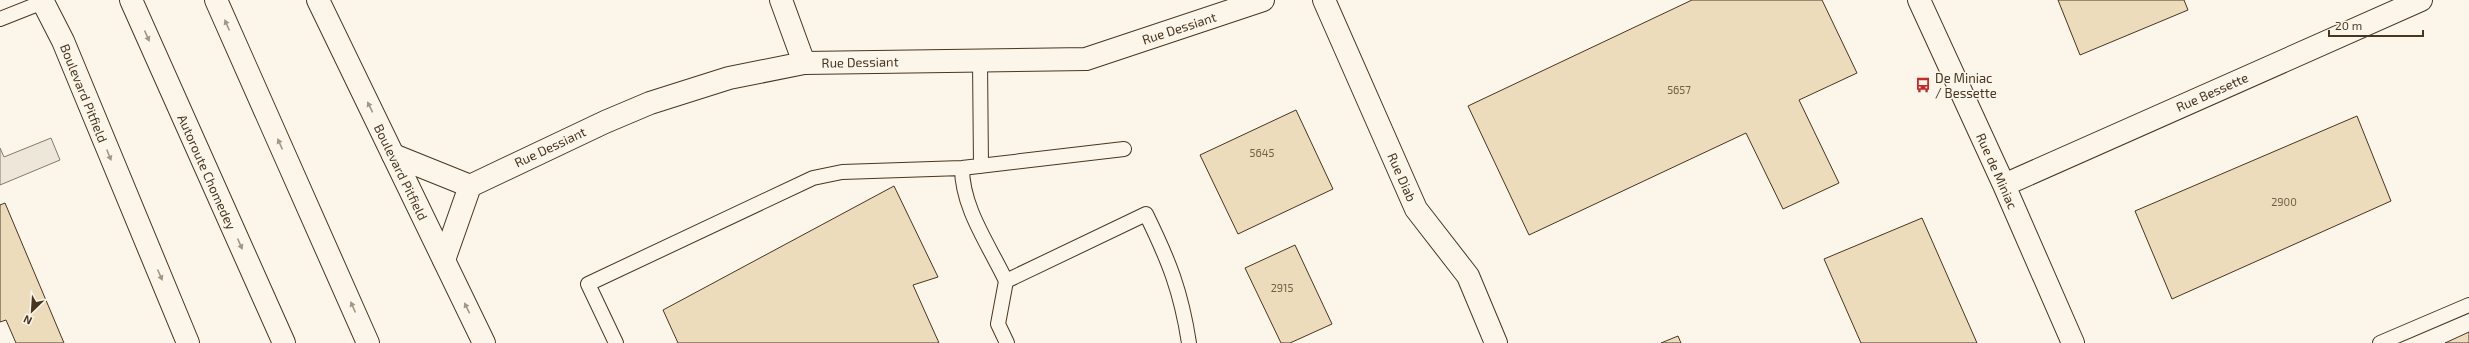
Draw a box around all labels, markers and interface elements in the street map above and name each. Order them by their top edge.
street label: Rue Dessiant [1140,8,1218,48]
scale bar [2329,12,2423,38]
text: 20 m [2335,18,2362,32]
one-way arrow [224,20,230,31]
one-way arrow [144,30,150,41]
street label: Boulevard Pitfield [57,41,111,145]
street label: Rue Dessiant [821,53,899,71]
street label: Rue Bessette [2173,69,2251,115]
place label: De Miniac / Bessette [1935,70,1997,101]
bus stop icon: De Miniac / Bessette [1914,76,1932,94]
house number: 5657 [1667,83,1691,96]
one-way arrow [367,101,373,113]
street label: Autoroute Chomedey [174,112,240,232]
street label: Boulevard Pitfield [371,121,431,223]
street label: Rue Dessiant [512,123,588,171]
street label: Rue de Miniac [1973,130,2021,212]
one-way arrow [277,139,283,150]
house number: 5645 [1250,146,1275,159]
one-way arrow [107,150,113,162]
street label: Rue Diab [1384,150,1420,204]
house number: 2900 [2271,195,2297,208]
one-way arrow [236,238,243,250]
one-way arrow [157,269,163,280]
house number: 2915 [1271,281,1293,294]
north arrow [12,291,52,331]
one-way arrow [349,301,355,313]
one-way arrow [464,302,470,314]
text: N [21,313,34,328]

